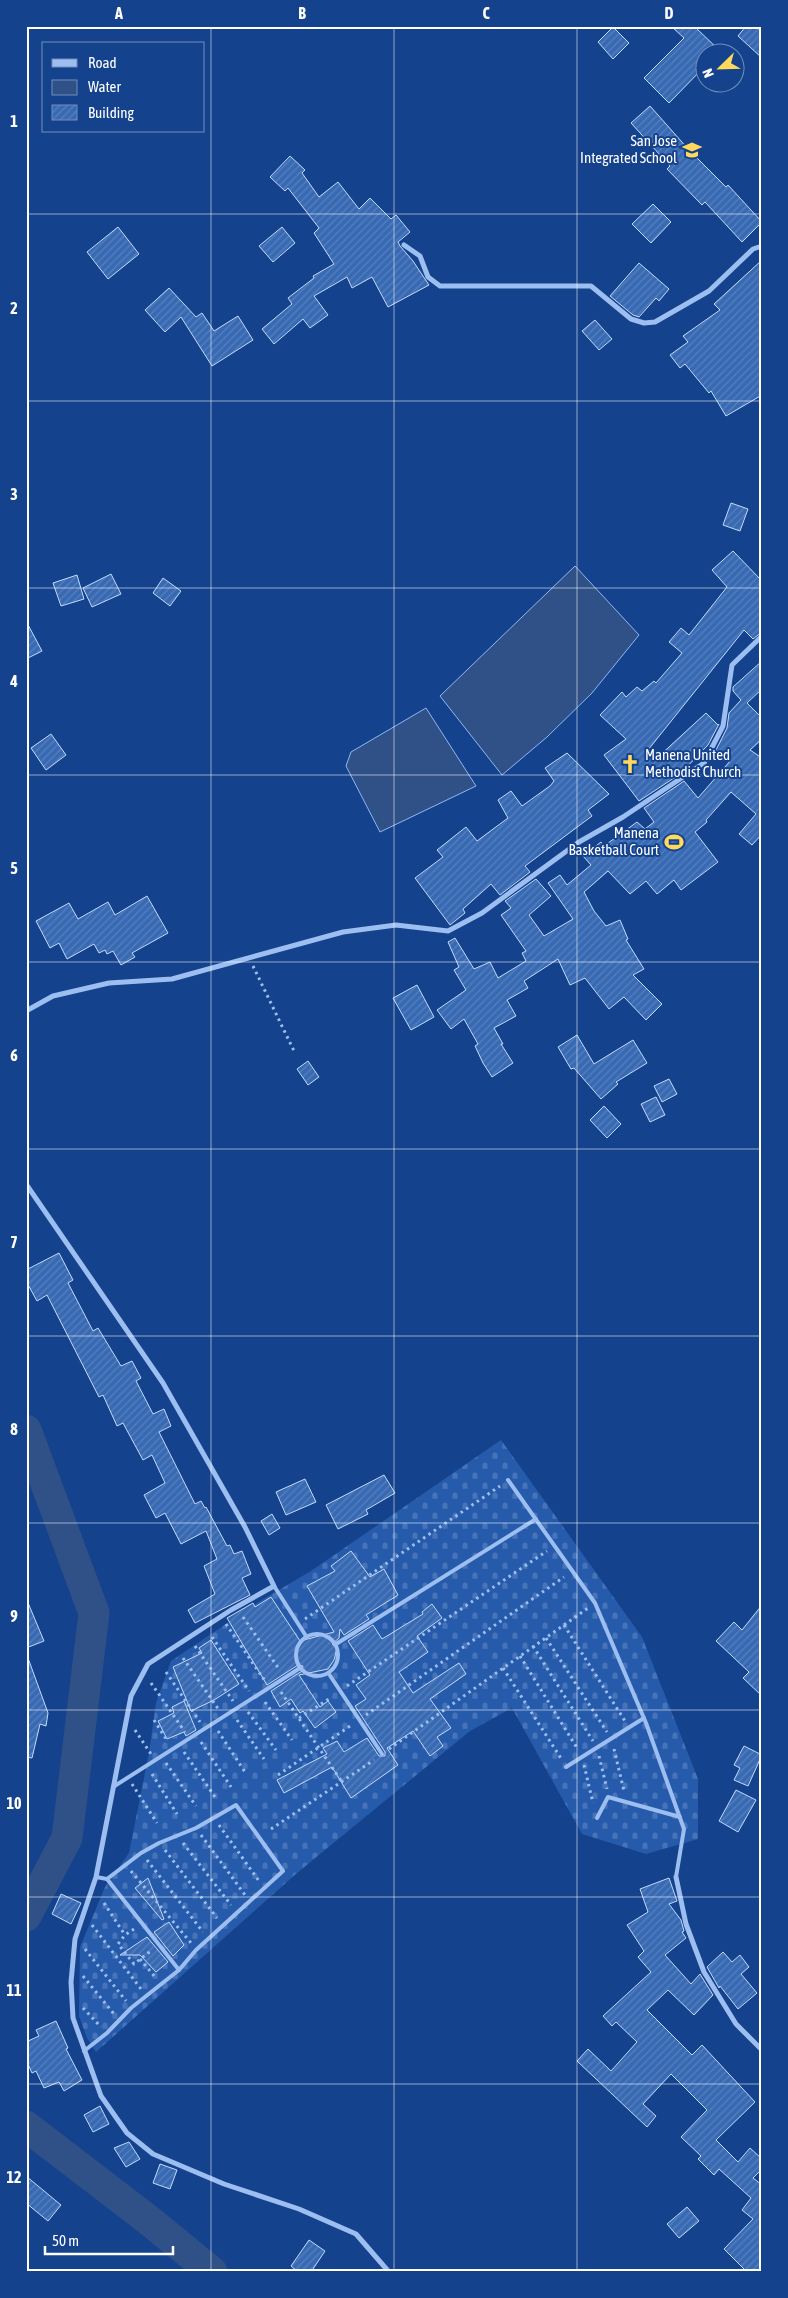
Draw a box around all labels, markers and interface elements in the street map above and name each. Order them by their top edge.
text: A [114,4,123,22]
text: B [298,4,306,22]
text: C [482,4,490,22]
text: D [665,4,674,22]
legend [42,42,205,132]
north arrow [696,42,746,92]
text: Road [88,54,117,71]
text: N [699,66,717,80]
text: Water [88,78,121,95]
text: Building [88,104,134,121]
text: 1 [10,112,18,130]
place label: San Jose Integrated School [580,132,677,166]
school or university icon: San Jose Integrated School [681,139,703,161]
text: 2 [10,299,18,317]
text: 3 [10,485,18,503]
text: 4 [9,672,18,690]
place label: Manena United Methodist Church [645,746,741,780]
church icon: Manena United Methodist Church [619,753,641,775]
place label: Manena Basketball Court [568,824,659,858]
sports icon: Manena Basketball Court [663,831,685,853]
text: 5 [10,859,18,877]
text: 6 [10,1046,18,1064]
text: 7 [10,1233,18,1251]
text: 8 [10,1420,18,1438]
text: 9 [10,1607,18,1625]
text: 10 [6,1794,22,1812]
text: 11 [6,1981,22,1999]
text: 12 [6,2168,22,2186]
scale bar [45,2223,172,2255]
text: 50 m [52,2232,79,2249]

